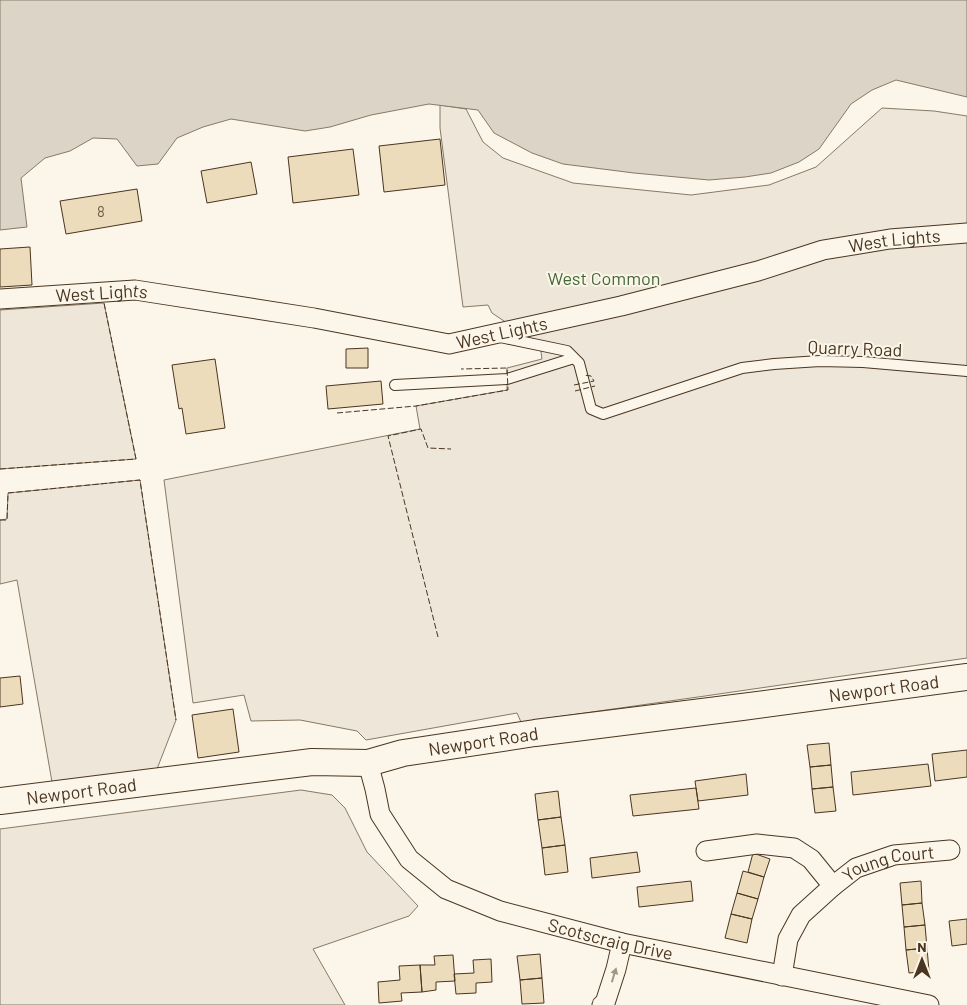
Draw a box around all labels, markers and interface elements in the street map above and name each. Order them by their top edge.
house number: 8 [97,202,105,220]
street label: West Lights [847,224,941,257]
park label: West Common [547,267,661,289]
street label: West Lights [55,279,150,306]
street label: West Lights [454,312,549,353]
street label: Quarry Road [807,335,903,361]
street label: Newport Road [827,670,940,706]
street label: Newport Road [427,722,540,760]
street label: Newport Road [25,773,138,809]
street label: Young Court [838,840,935,886]
street label: Scotscraig Drive [546,913,675,964]
north arrow [897,935,947,985]
text: N [917,938,927,955]
one-way arrow [610,967,618,982]

